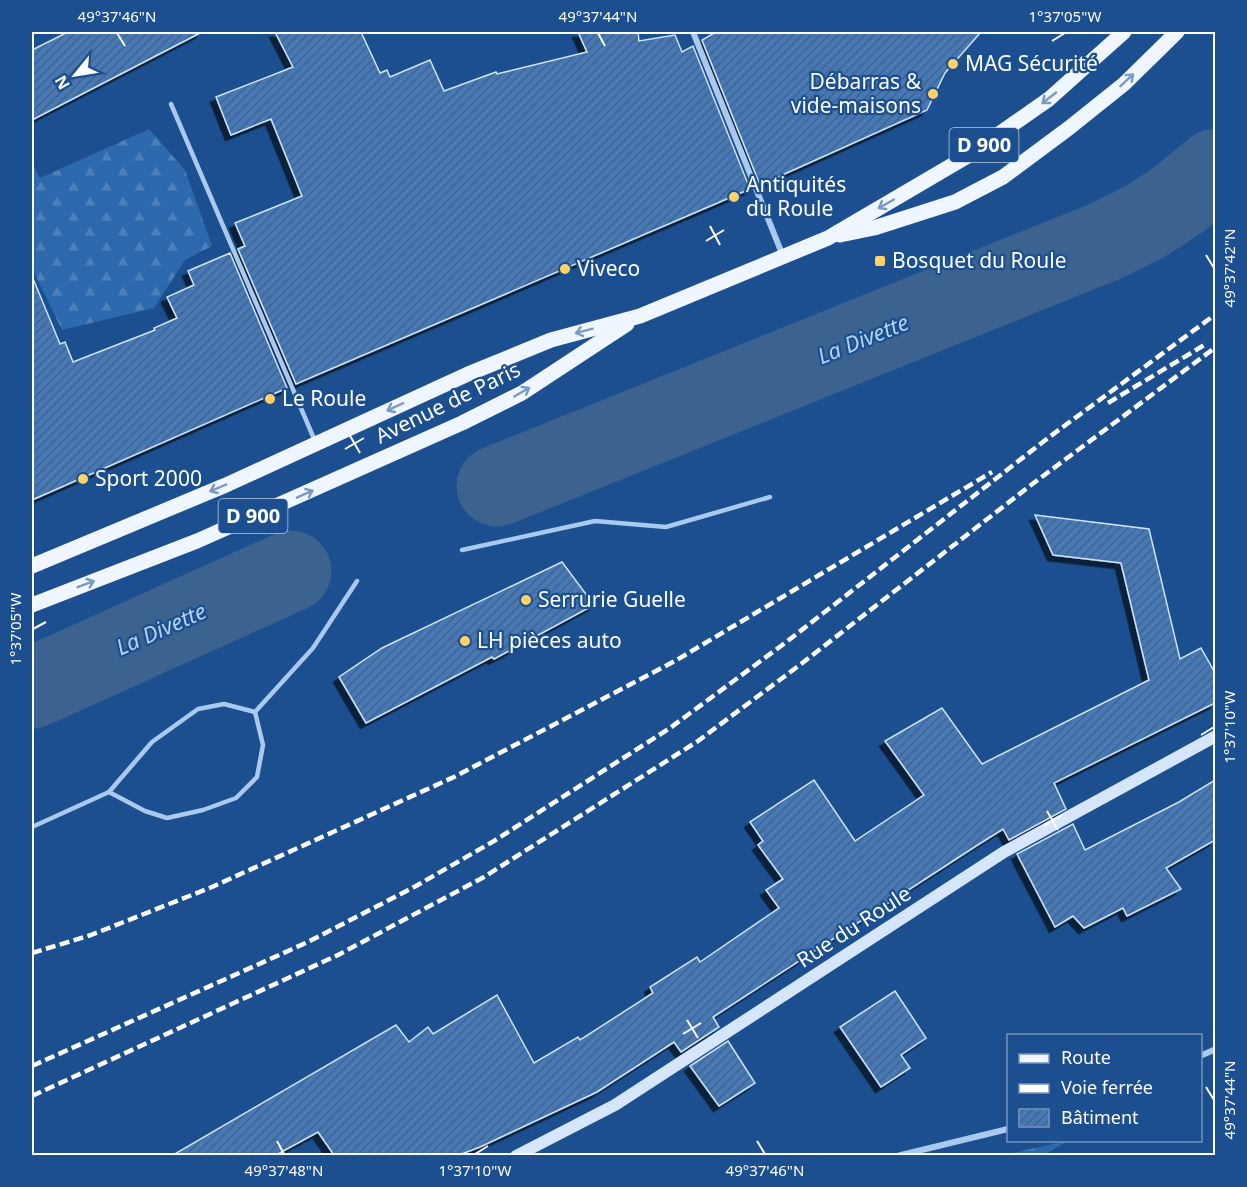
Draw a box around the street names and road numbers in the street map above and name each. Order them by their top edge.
road number: D 900 [950,128,1018,162]
street label: Avenue de Paris [370,355,525,449]
road number: D 900 [218,499,288,533]
street label: Rue du Roule [791,879,916,973]

